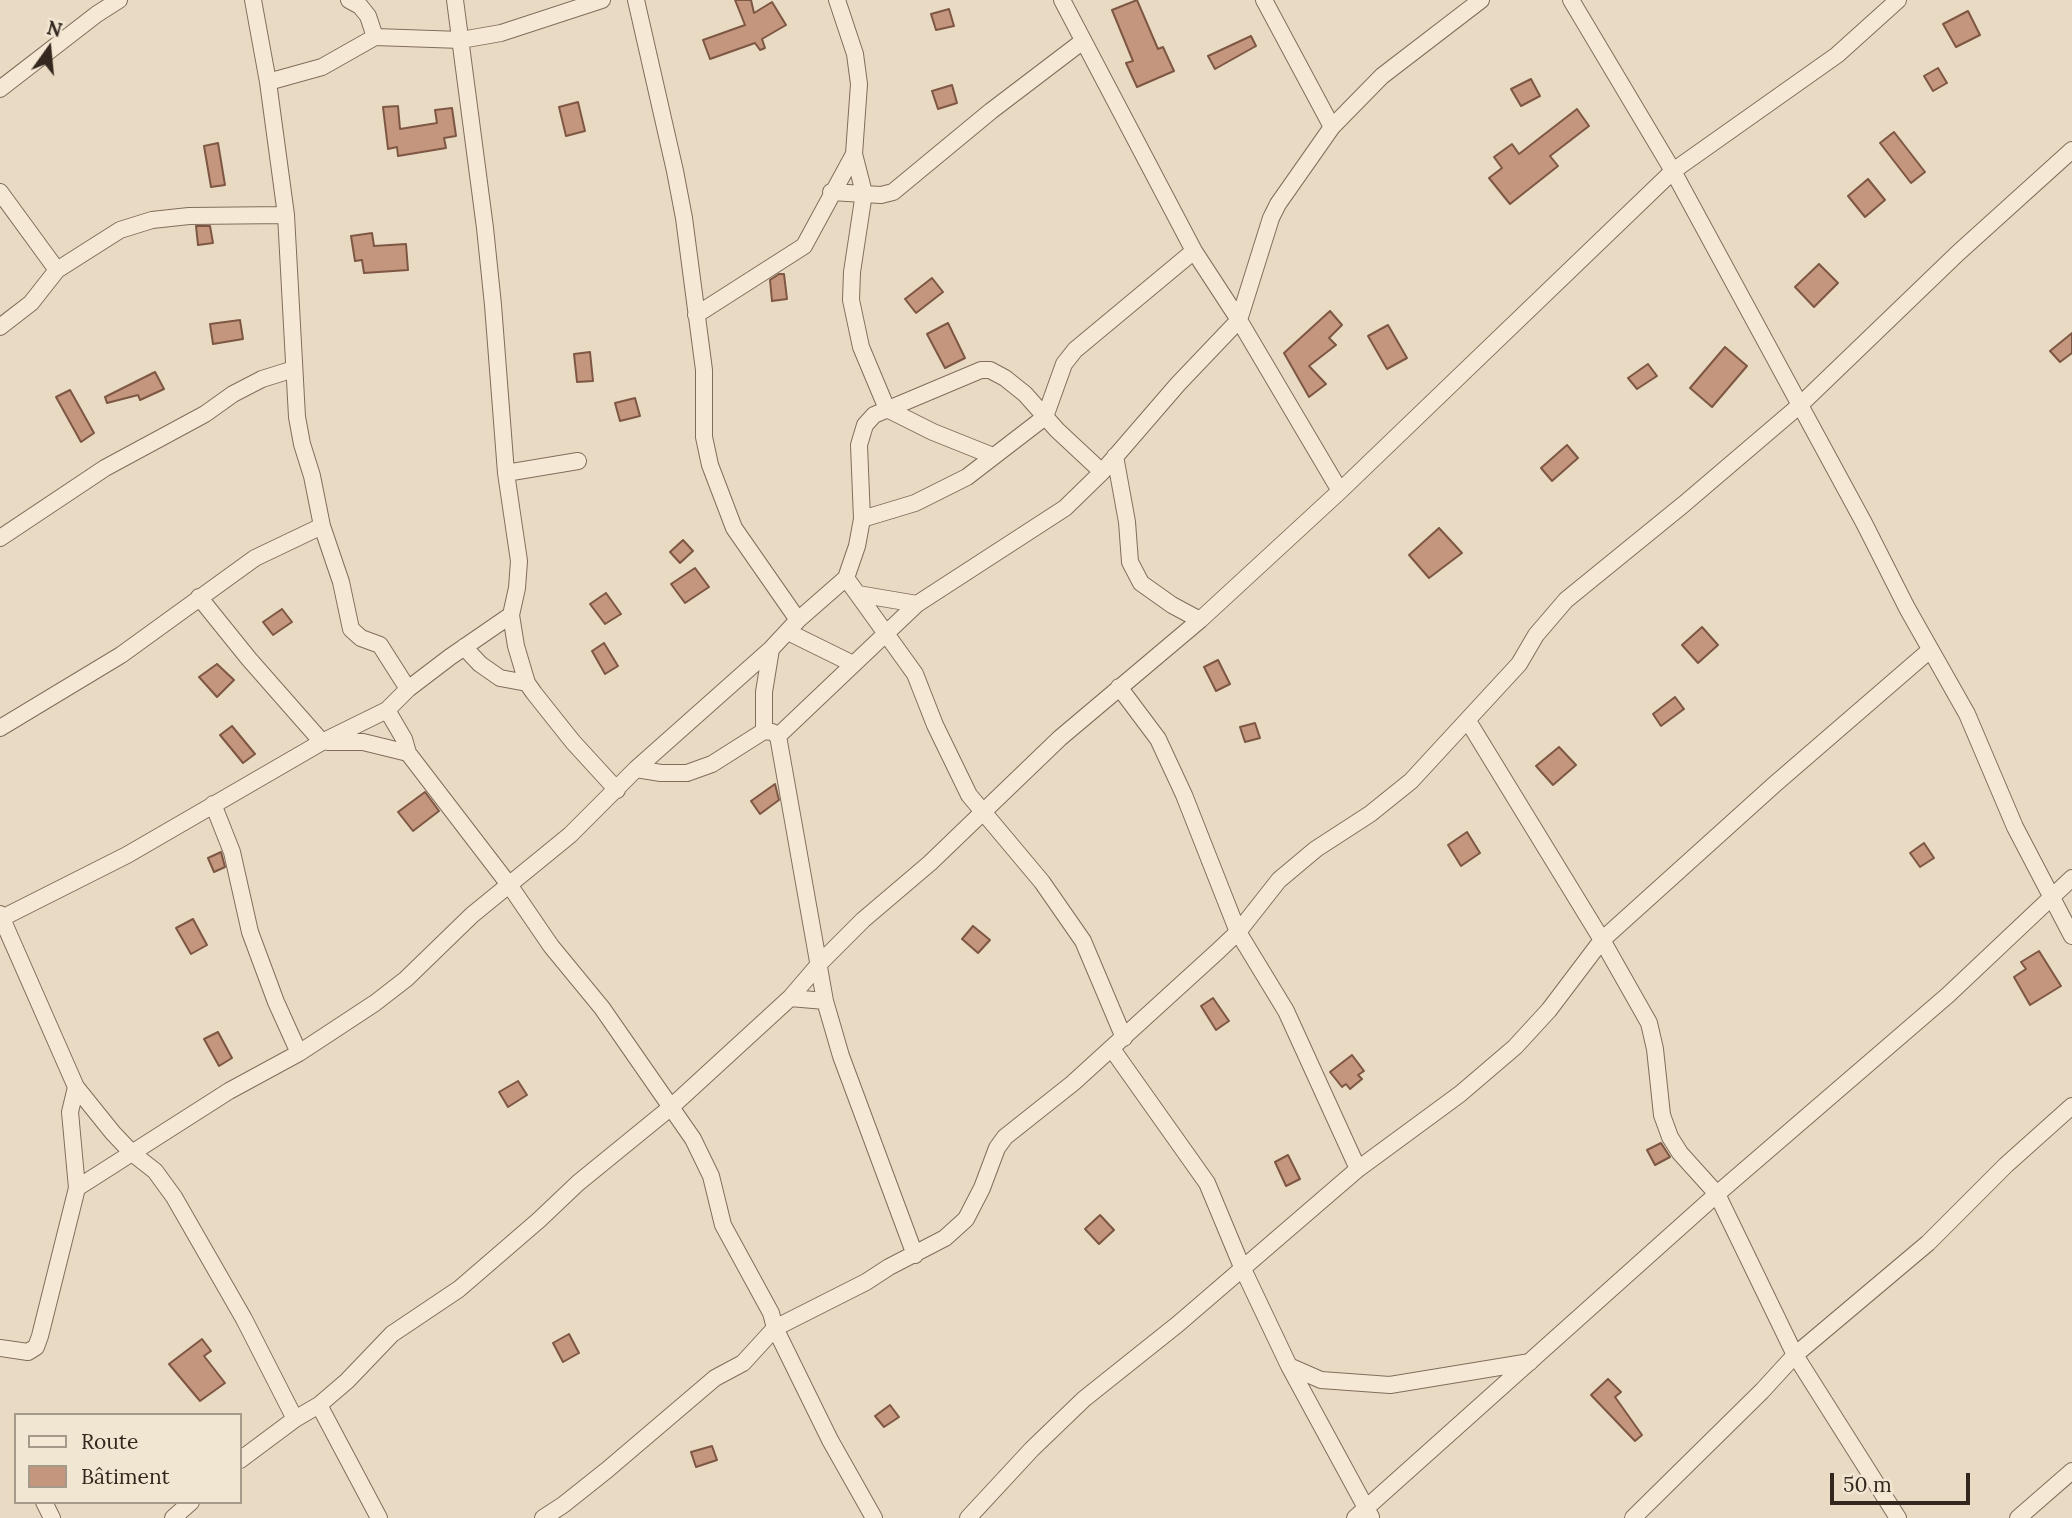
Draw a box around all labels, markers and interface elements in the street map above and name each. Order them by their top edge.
north arrow [14,14,84,84]
text: N [44,15,65,42]
legend [14,1413,242,1504]
text: Route [81,1428,138,1455]
scale bar [1834,1458,1974,1502]
text: Bâtiment [81,1463,170,1490]
text: 50 m [1843,1471,1892,1498]

